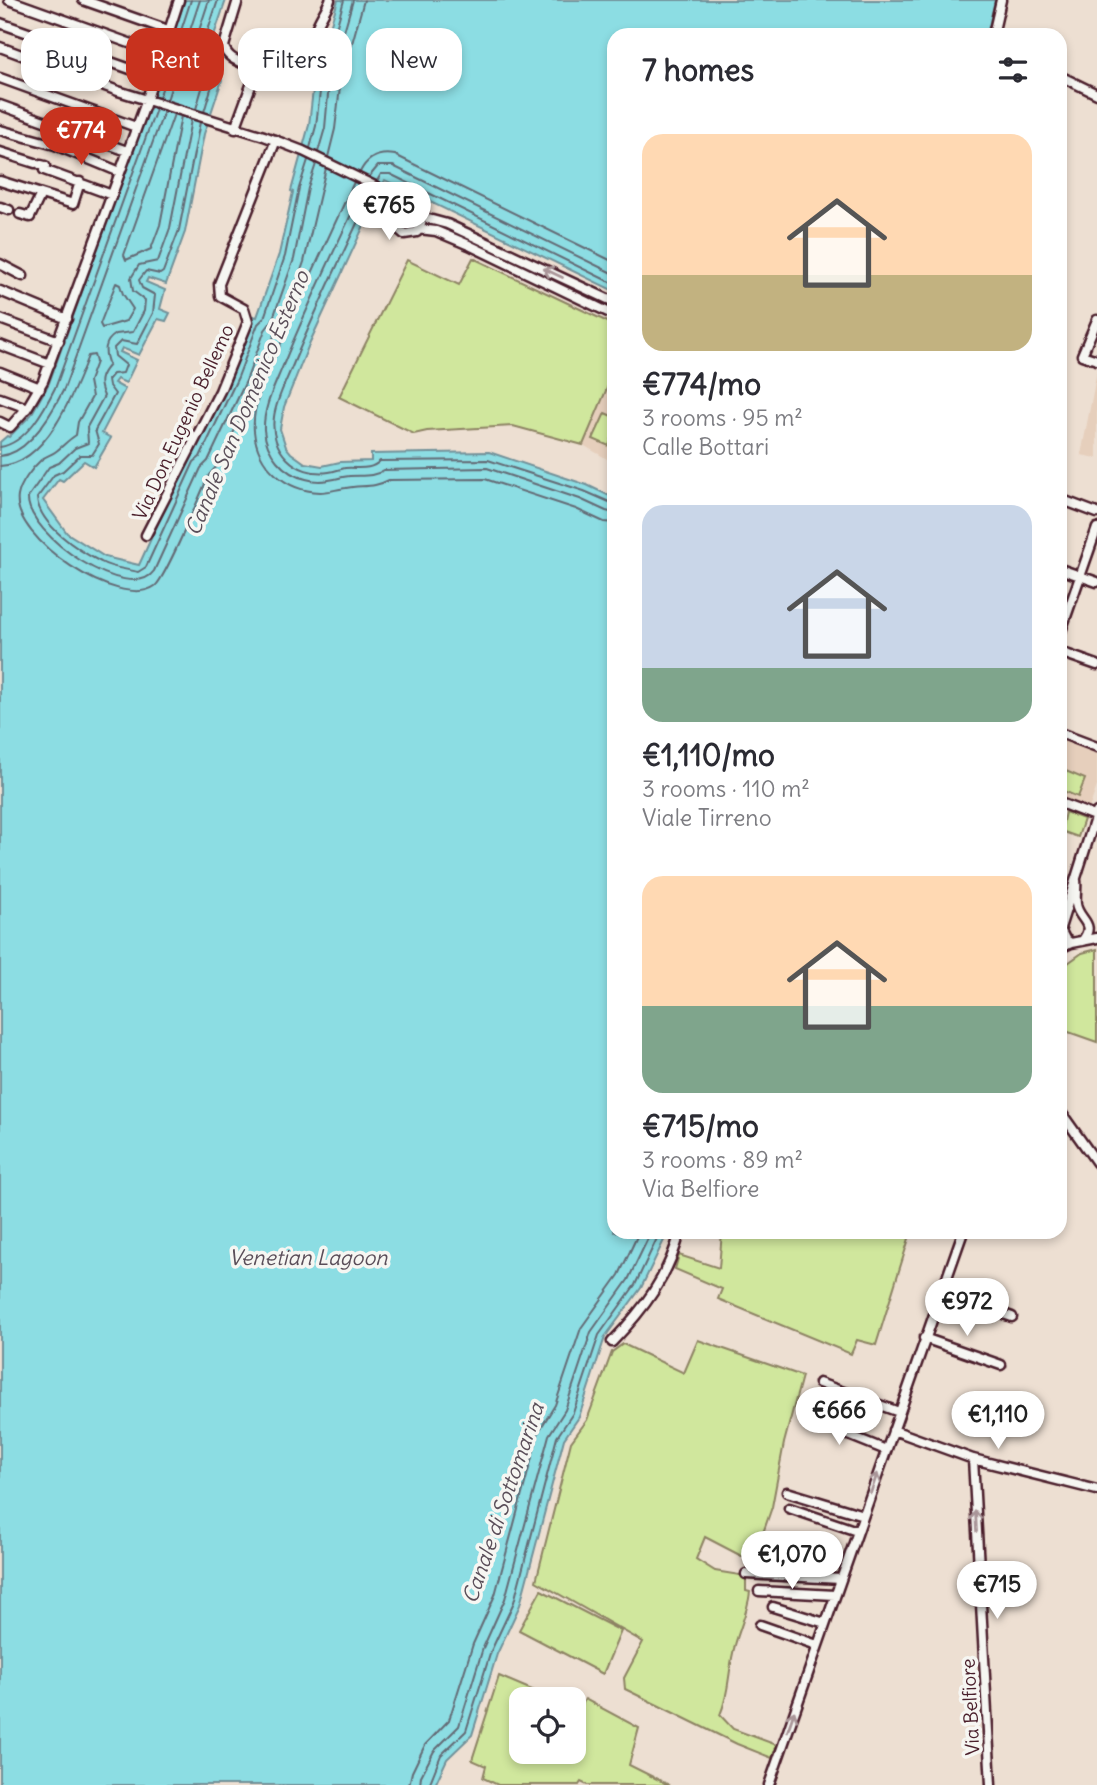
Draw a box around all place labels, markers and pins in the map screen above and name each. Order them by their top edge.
pin: €774 [40,108,122,167]
pin: €765 [348,182,430,242]
pin: €972 [926,1278,1008,1338]
pin: €666 [798,1388,880,1447]
pin: €1,110 [941,1392,1055,1451]
pin: €1,070 [735,1532,849,1591]
pin: €715 [956,1562,1038,1621]

